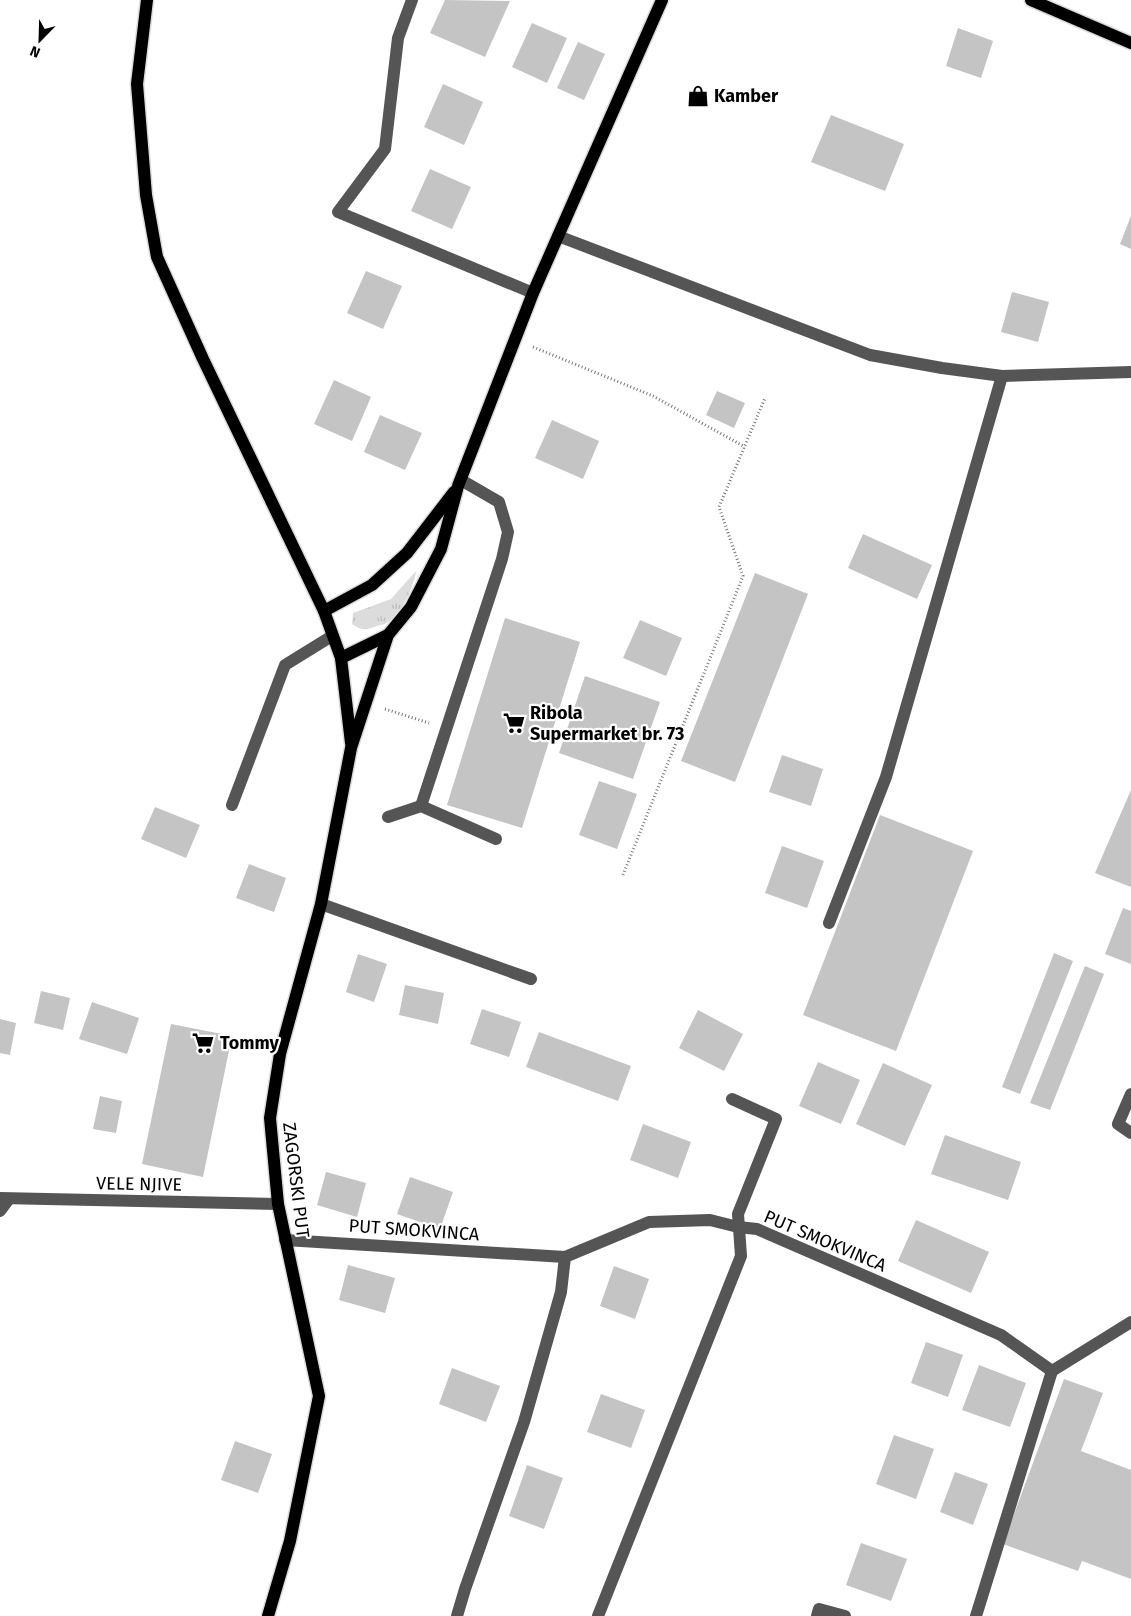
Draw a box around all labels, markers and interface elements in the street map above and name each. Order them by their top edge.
north arrow [15,15,65,65]
text: N [28,42,43,61]
shop icon: Kamber [685,83,711,109]
place label: Kamber [714,85,779,107]
place label: Ribola Supermarket br. 73 [530,702,684,745]
supermarket icon: Ribola Supermarket br. 73 [501,710,527,736]
supermarket icon: Tommy [190,1030,216,1056]
place label: Tommy [220,1032,280,1054]
street label: ZAGORSKI PUT [278,1121,314,1240]
street label: VELE NJIVE [96,1172,182,1196]
street label: PUT SMOKVINCA [760,1205,890,1277]
street label: PUT SMOKVINCA [348,1214,481,1246]

